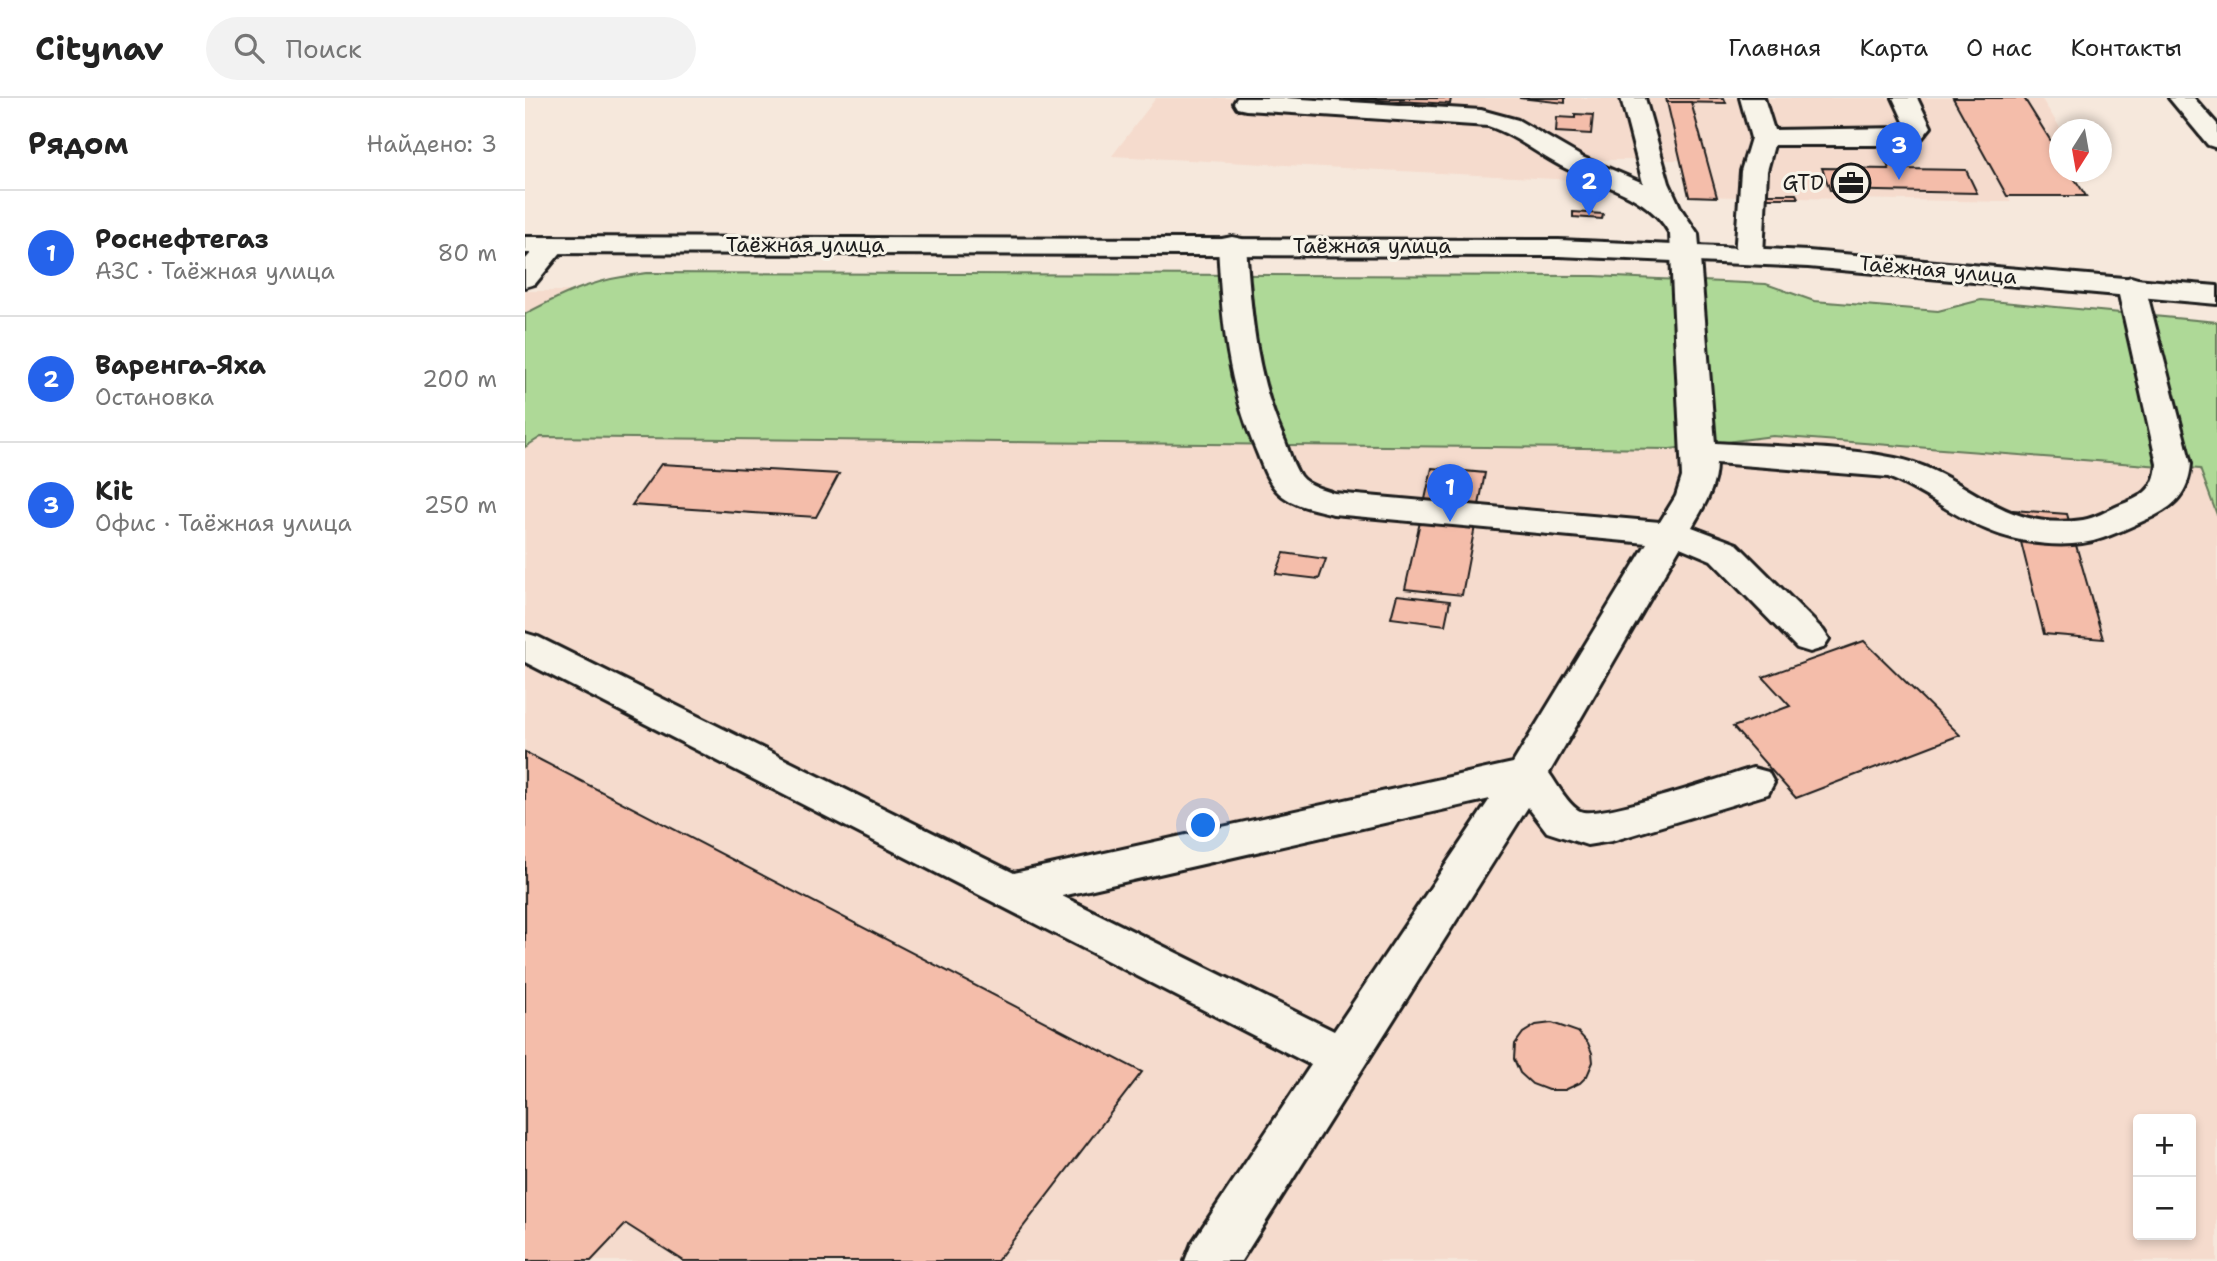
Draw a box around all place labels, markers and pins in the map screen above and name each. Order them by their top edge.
pin: 3 [1876,122,1922,180]
pin: 2 [1566,158,1612,216]
office icon: GTD [1830,162,1872,204]
place label: GTD [1783,169,1824,197]
pin: 1 [1427,464,1473,522]

